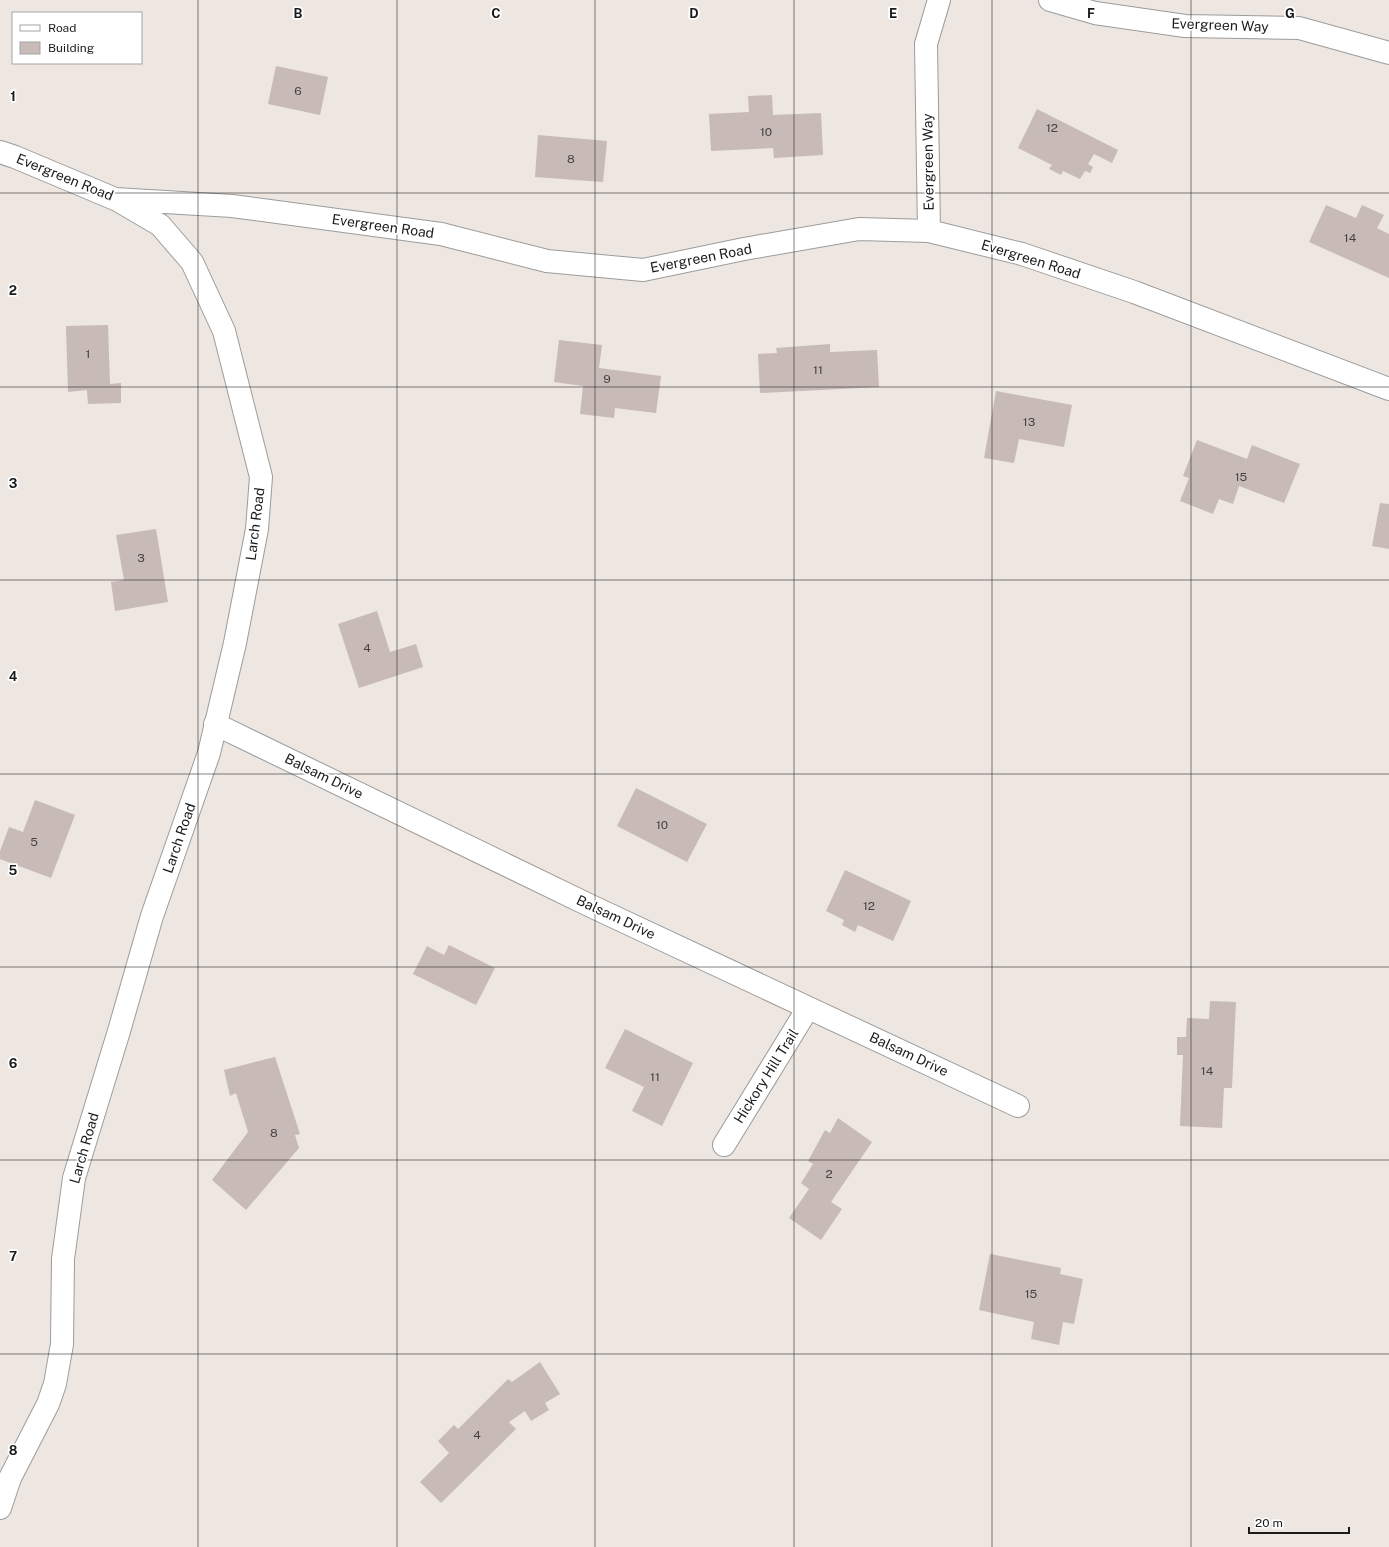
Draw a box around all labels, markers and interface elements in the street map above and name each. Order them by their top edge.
text: B [294,6,303,21]
text: C [491,6,501,21]
text: D [689,6,699,21]
text: E [889,6,897,21]
text: F [1087,6,1095,21]
text: G [1285,6,1295,21]
legend [12,12,142,64]
street label: Evergreen Way [1171,15,1269,35]
text: Road [48,21,76,35]
text: Building [48,41,94,55]
house number: 6 [294,84,302,98]
text: 1 [10,89,16,104]
street label: Evergreen Way [919,113,937,211]
house number: 12 [1046,121,1058,135]
house number: 10 [760,125,772,139]
street label: Evergreen Road [14,150,116,204]
house number: 8 [567,152,575,166]
street label: Evergreen Road [331,211,435,241]
house number: 14 [1344,231,1357,245]
street label: Evergreen Road [979,236,1083,282]
street label: Evergreen Road [649,240,753,276]
text: 2 [9,283,17,298]
house number: 1 [86,347,90,361]
house number: 11 [813,363,823,377]
house number: 9 [603,372,611,386]
house number: 13 [1023,415,1035,429]
house number: 15 [1235,470,1248,484]
text: 3 [9,476,18,491]
street label: Larch Road [243,487,267,561]
house number: 3 [137,551,145,565]
house number: 4 [363,641,371,655]
text: 4 [9,669,18,684]
street label: Balsam Drive [282,750,366,802]
street label: Larch Road [160,801,198,875]
house number: 10 [656,818,668,832]
house number: 5 [30,835,38,849]
text: 5 [9,863,18,878]
street label: Balsam Drive [574,892,658,942]
house number: 12 [863,899,875,913]
street label: Hickory Hill Trail [731,1026,801,1126]
street label: Balsam Drive [867,1029,951,1079]
text: 6 [9,1056,18,1071]
house number: 14 [1201,1064,1214,1078]
house number: 11 [650,1070,660,1084]
street label: Larch Road [66,1111,102,1185]
house number: 8 [270,1126,278,1140]
house number: 2 [825,1167,833,1181]
text: 7 [9,1249,17,1264]
house number: 15 [1025,1287,1038,1301]
house number: 4 [473,1428,481,1442]
text: 8 [9,1443,18,1458]
scale bar [1249,1509,1349,1535]
text: 20 m [1255,1516,1283,1530]

